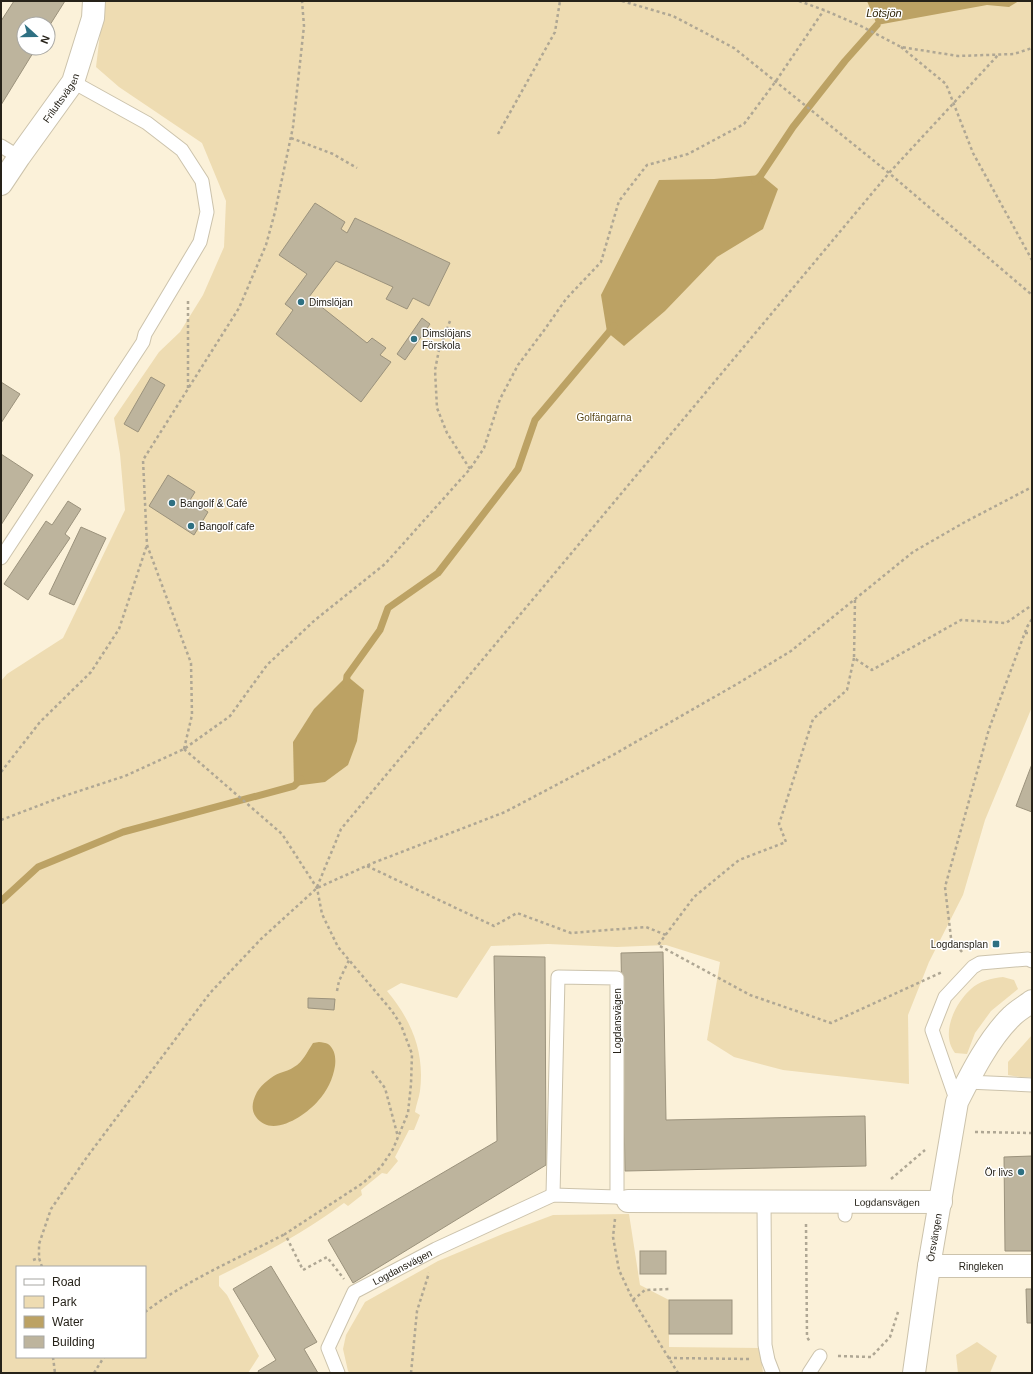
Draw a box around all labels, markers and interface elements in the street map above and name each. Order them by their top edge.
water label: Lötsjön [866,7,902,19]
north arrow [16,16,56,56]
text: N [38,34,52,45]
street label: Friluftsvägen [40,72,81,125]
marker: Dimslöjan [296,297,306,307]
place label: Dimslöjan [309,297,353,308]
place label: Dimslöjans Förskola [422,328,471,351]
marker: Dimslöjans Förskola [409,334,419,344]
park label: Golfängarna [576,412,632,423]
marker: Bangolf & Café [167,498,177,508]
place label: Bangolf & Café [180,498,248,509]
marker: Bangolf cafe [186,521,196,531]
place label: Bangolf cafe [199,521,255,532]
place label: Logdansplan [931,939,988,950]
marker: Logdansplan [991,939,1001,949]
street label: Logdansvägen [612,988,623,1054]
place label: Ör livs [985,1167,1013,1178]
marker: Ör livs [1016,1167,1026,1177]
street label: Logdansvägen [854,1196,920,1207]
street label: Örsvängen [924,1212,943,1263]
street label: Logdansvägen [371,1247,434,1287]
street label: Ringleken [959,1261,1003,1272]
legend [16,1266,146,1358]
text: Road [52,1275,81,1289]
text: Park [52,1295,78,1309]
text: Water [52,1315,84,1329]
text: Building [52,1335,95,1349]

